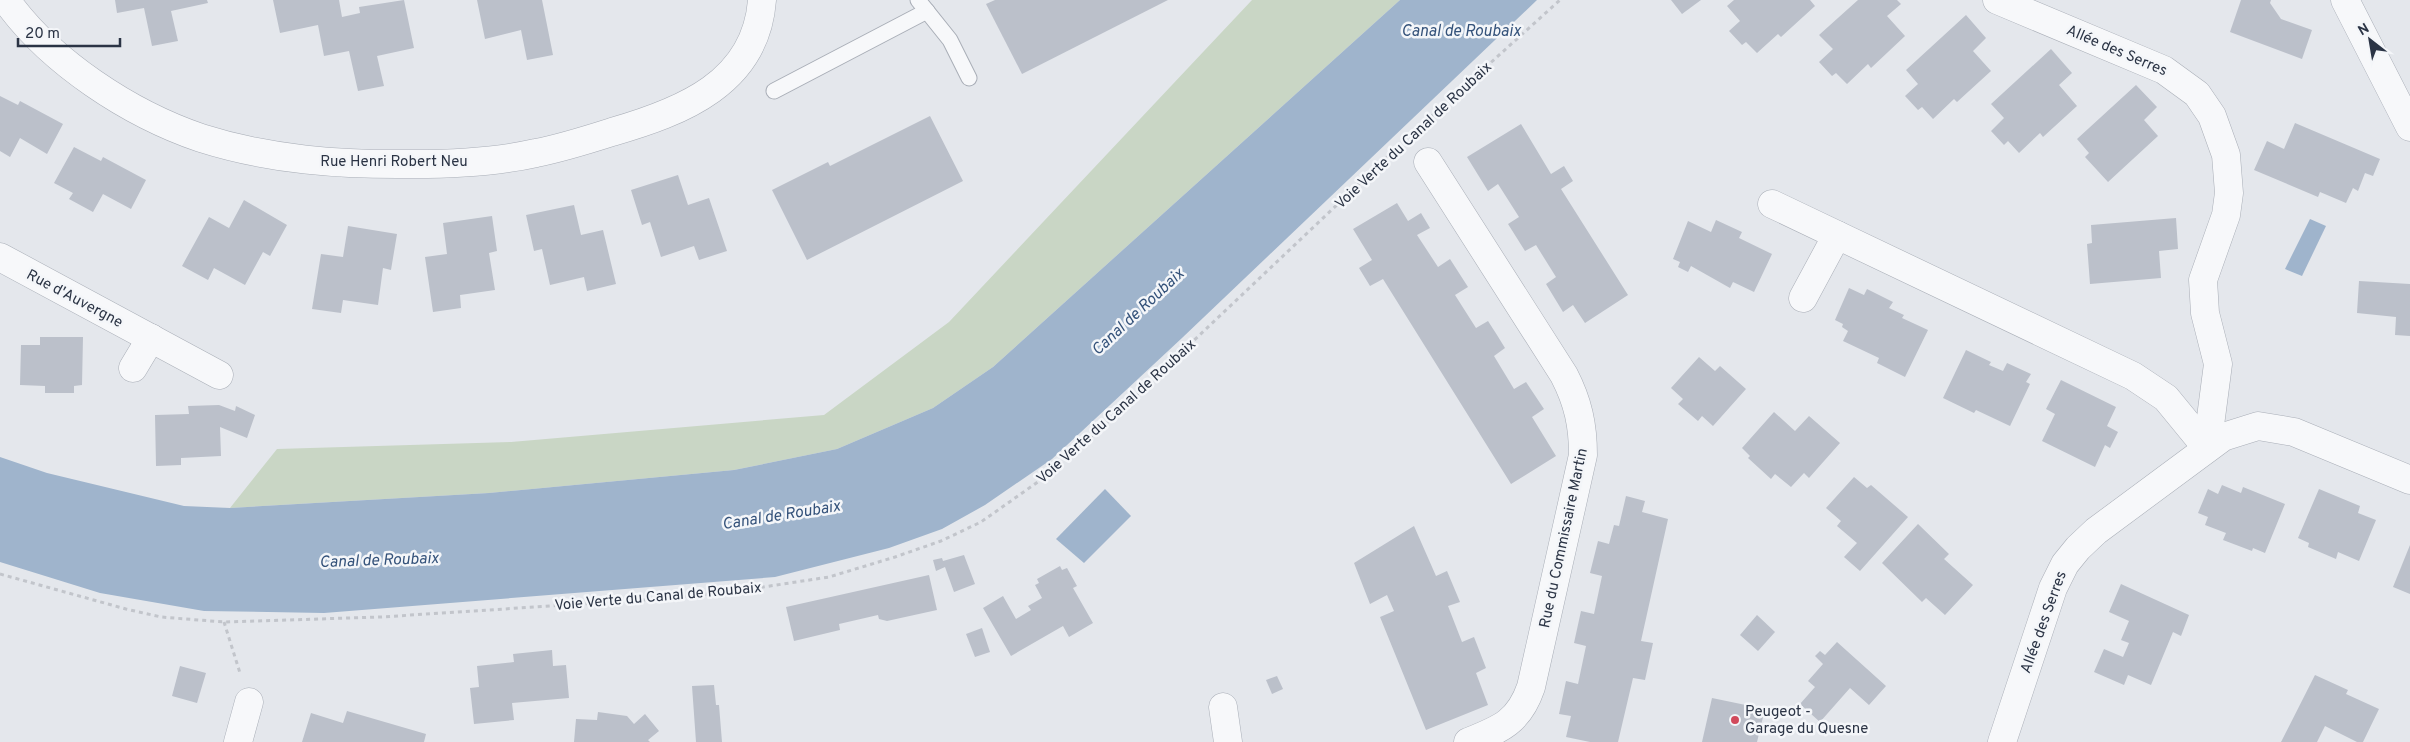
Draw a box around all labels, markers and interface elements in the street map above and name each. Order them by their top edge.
scale bar [18,15,120,47]
north arrow [2345,15,2395,65]
text: N [2355,20,2373,40]
water label: Canal de Roubaix [1401,22,1522,42]
street label: Allée des Serres [2063,22,2170,81]
text: 20 m [25,25,60,44]
street label: Voie Verte du Canal de Roubaix [1332,58,1497,214]
street label: Rue Henri Robert Neu [320,153,468,172]
water label: Canal de Roubaix [1088,264,1190,360]
street label: Rue d'Auvergne [23,266,126,333]
street label: Voie Verte du Canal de Roubaix [1033,335,1201,489]
street label: Rue du Commissaire Martin [1536,447,1593,630]
water label: Canal de Roubaix [721,497,843,535]
water label: Canal de Roubaix [319,549,440,573]
street label: Allée des Serres [2017,569,2072,676]
street label: Voie Verte du Canal de Roubaix [554,579,763,616]
place label: Peugeot - Garage du Quesne [1745,703,1868,739]
marker: Peugeot - Garage du Quesne [1729,714,1741,726]

